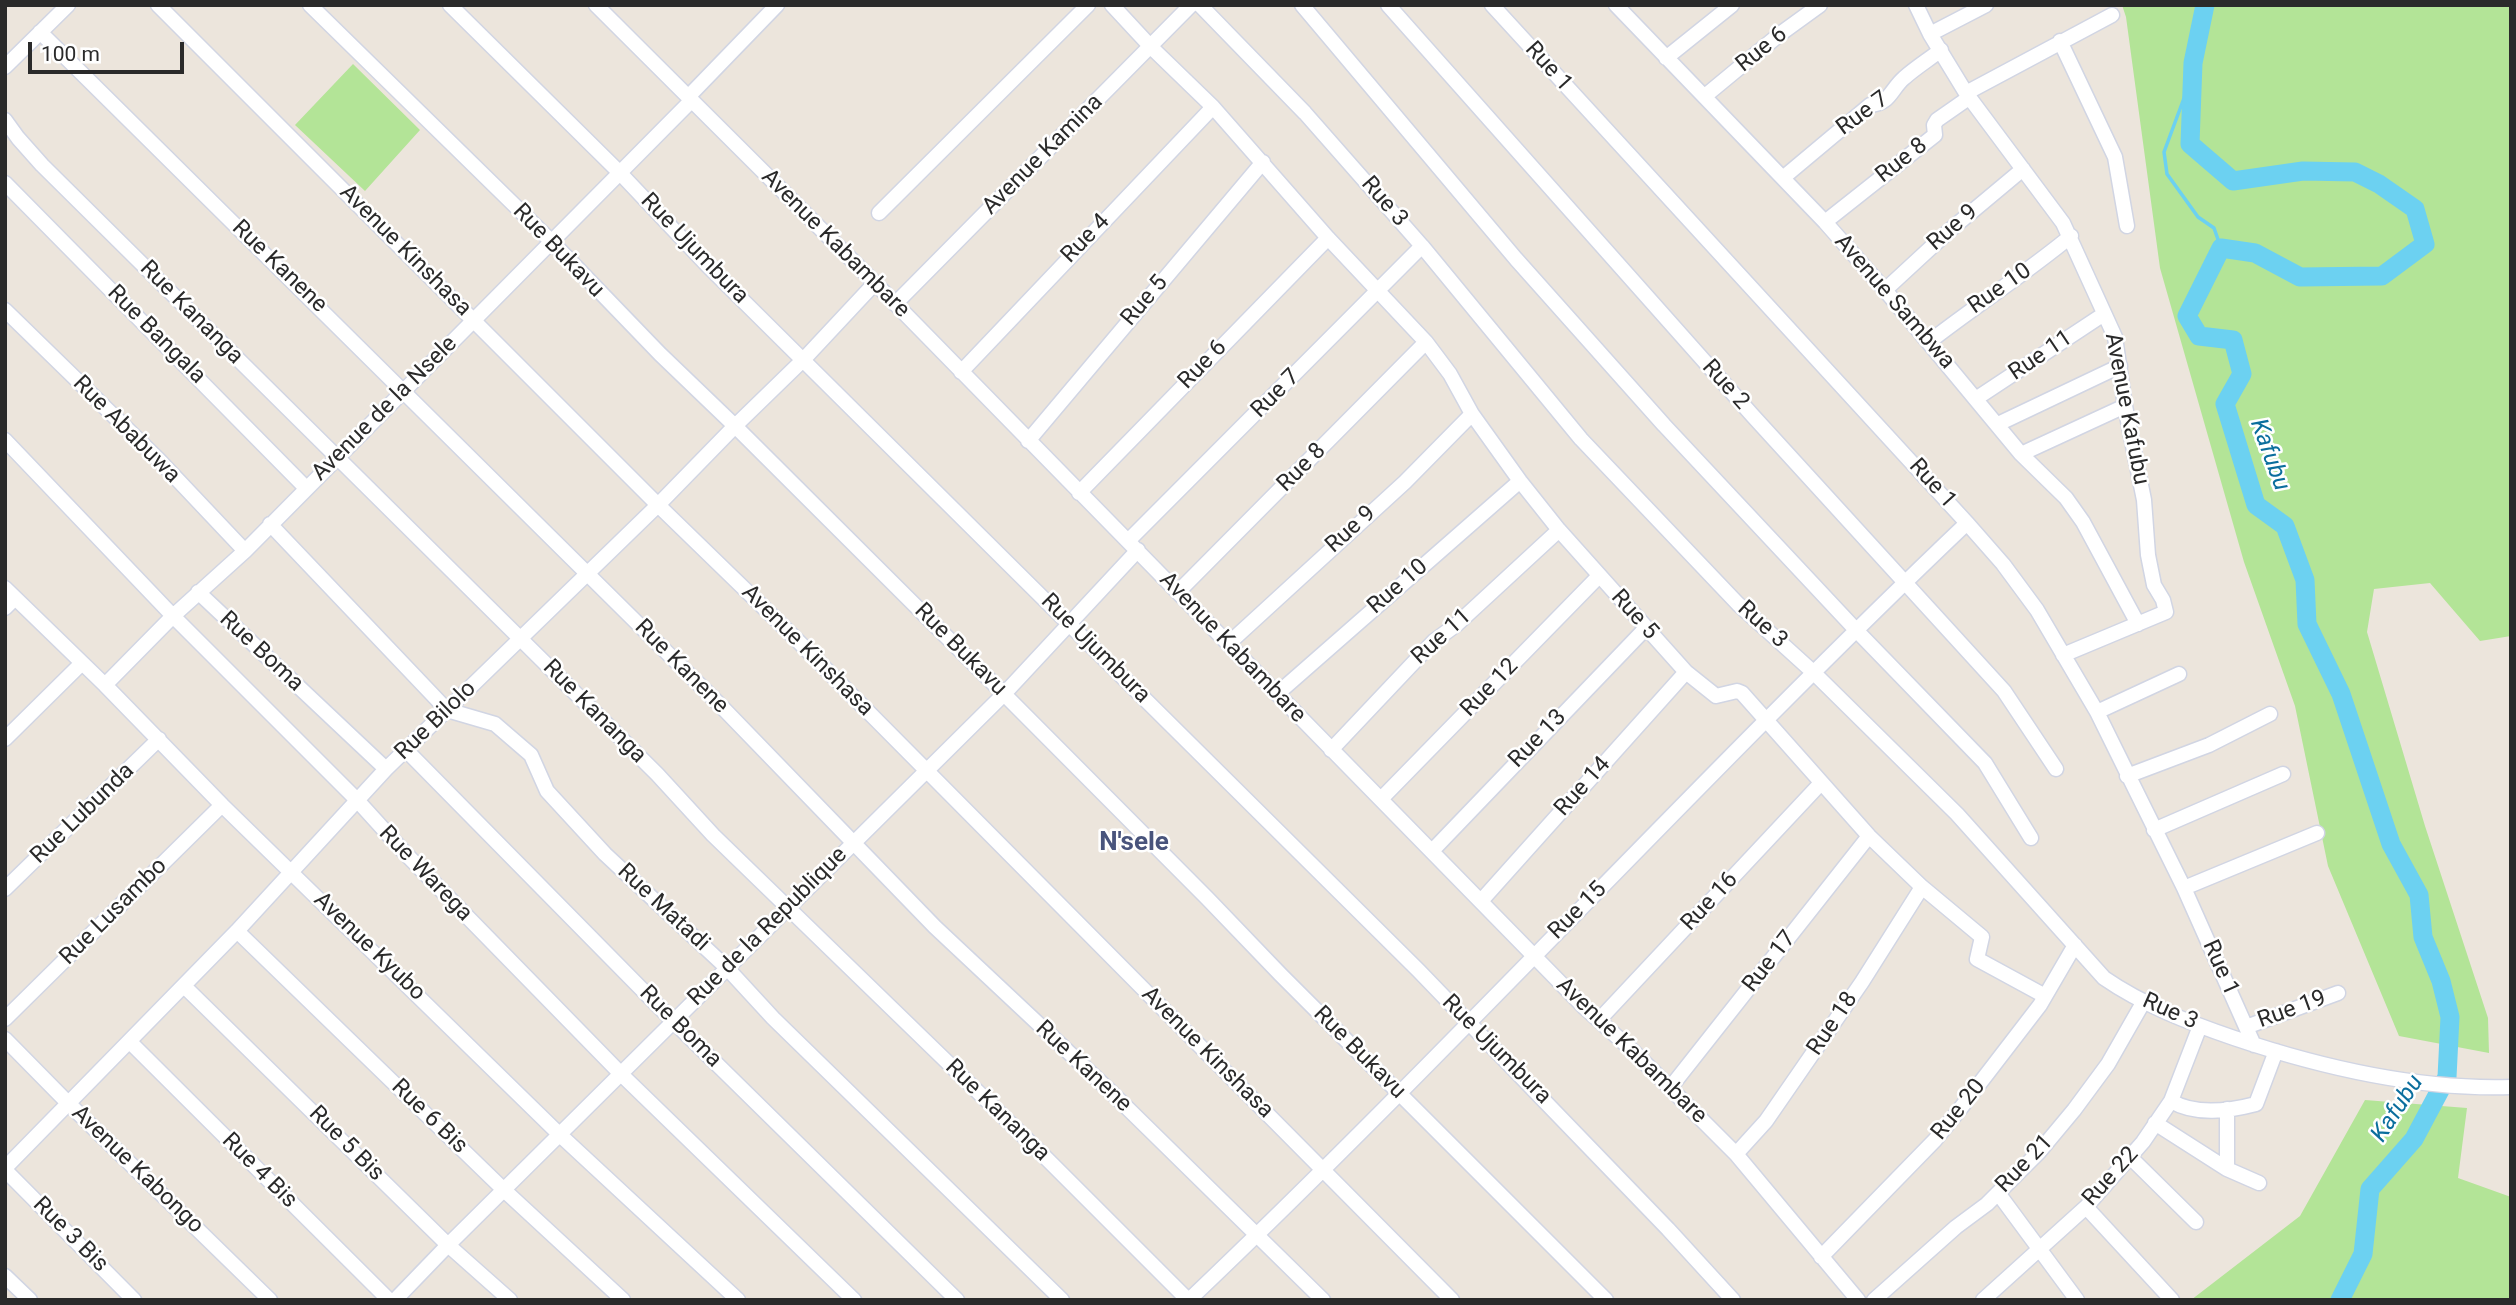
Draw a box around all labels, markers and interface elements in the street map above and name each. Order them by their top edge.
street label: Rue 6 [1731,21,1793,79]
scale bar [32,28,187,72]
street label: Rue 1 [1518,36,1578,98]
text: 100 m [41,42,100,66]
street label: Rue 7 [1832,86,1894,142]
street label: Avenue Kamina [977,89,1109,221]
street label: Rue 8 [1871,132,1933,190]
street label: Avenue Kabambare [755,164,915,324]
street label: Rue 3 [1355,171,1413,233]
street label: Avenue Kinshasa [333,179,477,323]
street label: Rue Ujumbura [634,188,754,310]
street label: Rue Bukavu [507,198,609,304]
street label: Rue 9 [1922,199,1984,257]
street label: Rue 4 [1056,209,1116,269]
street label: Rue Kanene [226,215,332,319]
street label: Avenue Sambwa [1828,229,1960,375]
street label: Rue Kananga [133,255,249,371]
street label: Rue 10 [1963,257,2037,321]
street label: Rue 5 [1116,270,1174,332]
street label: Rue Bangala [101,280,211,390]
street label: Rue 11 [2004,325,2078,387]
street label: Avenue de la Nsele [307,331,463,487]
street label: Avenue Kafubu [2098,331,2154,487]
street label: Rue 6 [1173,335,1233,395]
street label: Rue 2 [1695,354,1755,416]
street label: Rue 7 [1246,364,1306,424]
street label: Rue Ababuwa [67,371,185,489]
water label: Kafubu [2243,415,2295,495]
street label: Rue 8 [1272,438,1332,498]
street label: Rue 1 [1902,453,1962,515]
street label: Rue 9 [1320,500,1382,560]
street label: Rue 10 [1362,553,1434,621]
street label: Avenue Kabambare [1153,567,1311,729]
street label: Avenue Kinshasa [735,579,879,723]
street label: Rue 5 [1604,584,1664,646]
street label: Rue Ujumbura [1035,589,1155,709]
street label: Rue 3 [1731,595,1793,655]
street label: Rue Bukavu [908,598,1012,702]
street label: Rue 11 [1407,603,1477,671]
street label: Rue Boma [213,606,309,698]
street label: Rue Kanene [628,614,734,720]
street label: Rue 12 [1456,653,1524,723]
street label: Rue Kananga [536,654,652,770]
street label: Rue Bilolo [390,676,482,766]
street label: Rue 13 [1504,704,1572,774]
street label: Rue 14 [1549,752,1617,822]
street label: Rue Lubunda [26,758,140,870]
street label: Rue Warega [373,820,477,928]
district label: N'sele [1099,827,1169,859]
street label: Rue de la Republique [683,842,853,1012]
street label: Rue Lusambo [55,853,173,971]
street label: Rue Matadi [611,858,715,958]
street label: Rue 16 [1676,867,1744,937]
street label: Rue 15 [1543,876,1613,946]
street label: Avenue Kyubo [307,887,431,1007]
street label: Rue 17 [1737,926,1803,998]
street label: Rue 1 [2196,936,2244,1000]
street label: Avenue Kabambare [1550,972,1712,1130]
street label: Rue Boma [633,980,727,1074]
street label: Avenue Kinshasa [1135,981,1279,1125]
street label: Rue 19 [2254,985,2330,1035]
street label: Rue 18 [1802,987,1864,1061]
street label: Rue 3 [2138,988,2202,1036]
street label: Rue Ujumbura [1436,990,1556,1110]
street label: Rue Bukavu [1307,1001,1411,1105]
street label: Rue Kanene [1029,1015,1137,1119]
street label: Rue Kananga [939,1054,1055,1168]
water label: Kafubu [2366,1070,2430,1148]
street label: Rue 6 Bis [385,1074,473,1160]
street label: Rue 20 [1926,1074,1992,1146]
street label: Avenue Kabongo [65,1100,209,1240]
street label: Rue 5 Bis [303,1101,389,1187]
street label: Rue 4 Bis [216,1128,302,1214]
street label: Rue 21 [1991,1129,2059,1199]
street label: Rue 22 [2077,1142,2145,1212]
street label: Rue 3 Bis [27,1192,113,1278]

